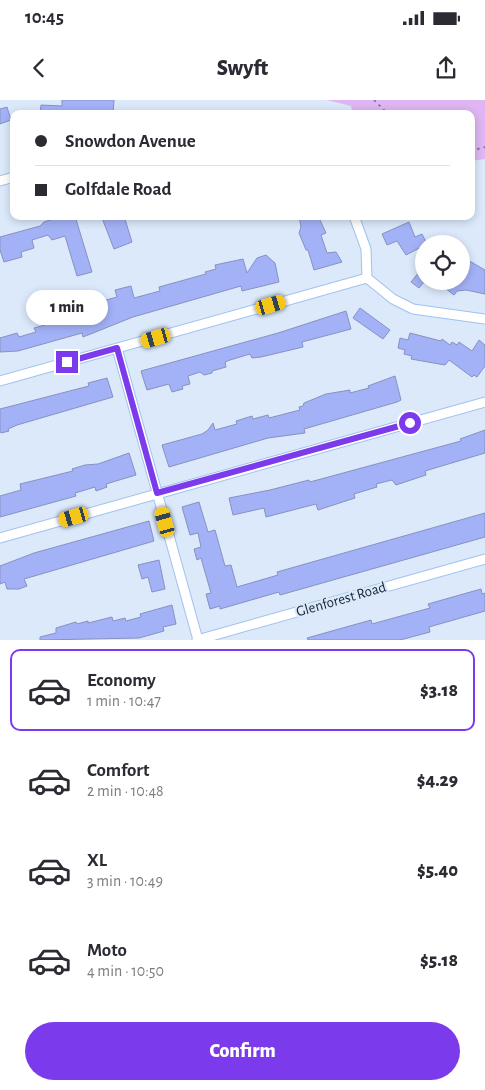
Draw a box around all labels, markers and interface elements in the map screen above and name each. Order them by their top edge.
text: 10:45 [25,8,64,27]
icon: back [25,54,53,82]
icon: share [432,54,460,82]
text: Swyft [217,57,268,79]
text: Snowdon Avenue [65,132,196,151]
text: Golfdale Road [65,180,172,199]
map controls [415,235,470,290]
button: locate [415,235,470,290]
callout: 1 min [26,290,108,324]
car [254,294,287,316]
text: 1 min [50,299,84,315]
car [139,327,172,349]
route end [56,351,78,373]
route start [399,412,421,434]
car [57,506,90,528]
car [153,506,176,538]
street label: Glenforest Road [294,579,388,620]
icon: car [27,668,72,713]
text: Economy [87,671,156,690]
text: $3.18 [420,681,458,700]
text: 1 min · 10:47 [87,693,161,709]
icon: car [27,758,72,803]
text: Comfort [87,761,149,780]
text: $4.29 [417,771,458,790]
text: 2 min · 10:48 [87,783,164,799]
icon: car [27,848,72,893]
text: XL [87,851,107,870]
text: $5.40 [417,861,458,880]
text: 3 min · 10:49 [87,873,163,889]
icon: car [27,938,72,983]
text: Moto [87,941,127,960]
text: $5.18 [420,951,458,970]
text: 4 min · 10:50 [87,963,164,979]
button: Confirm [25,1022,460,1080]

